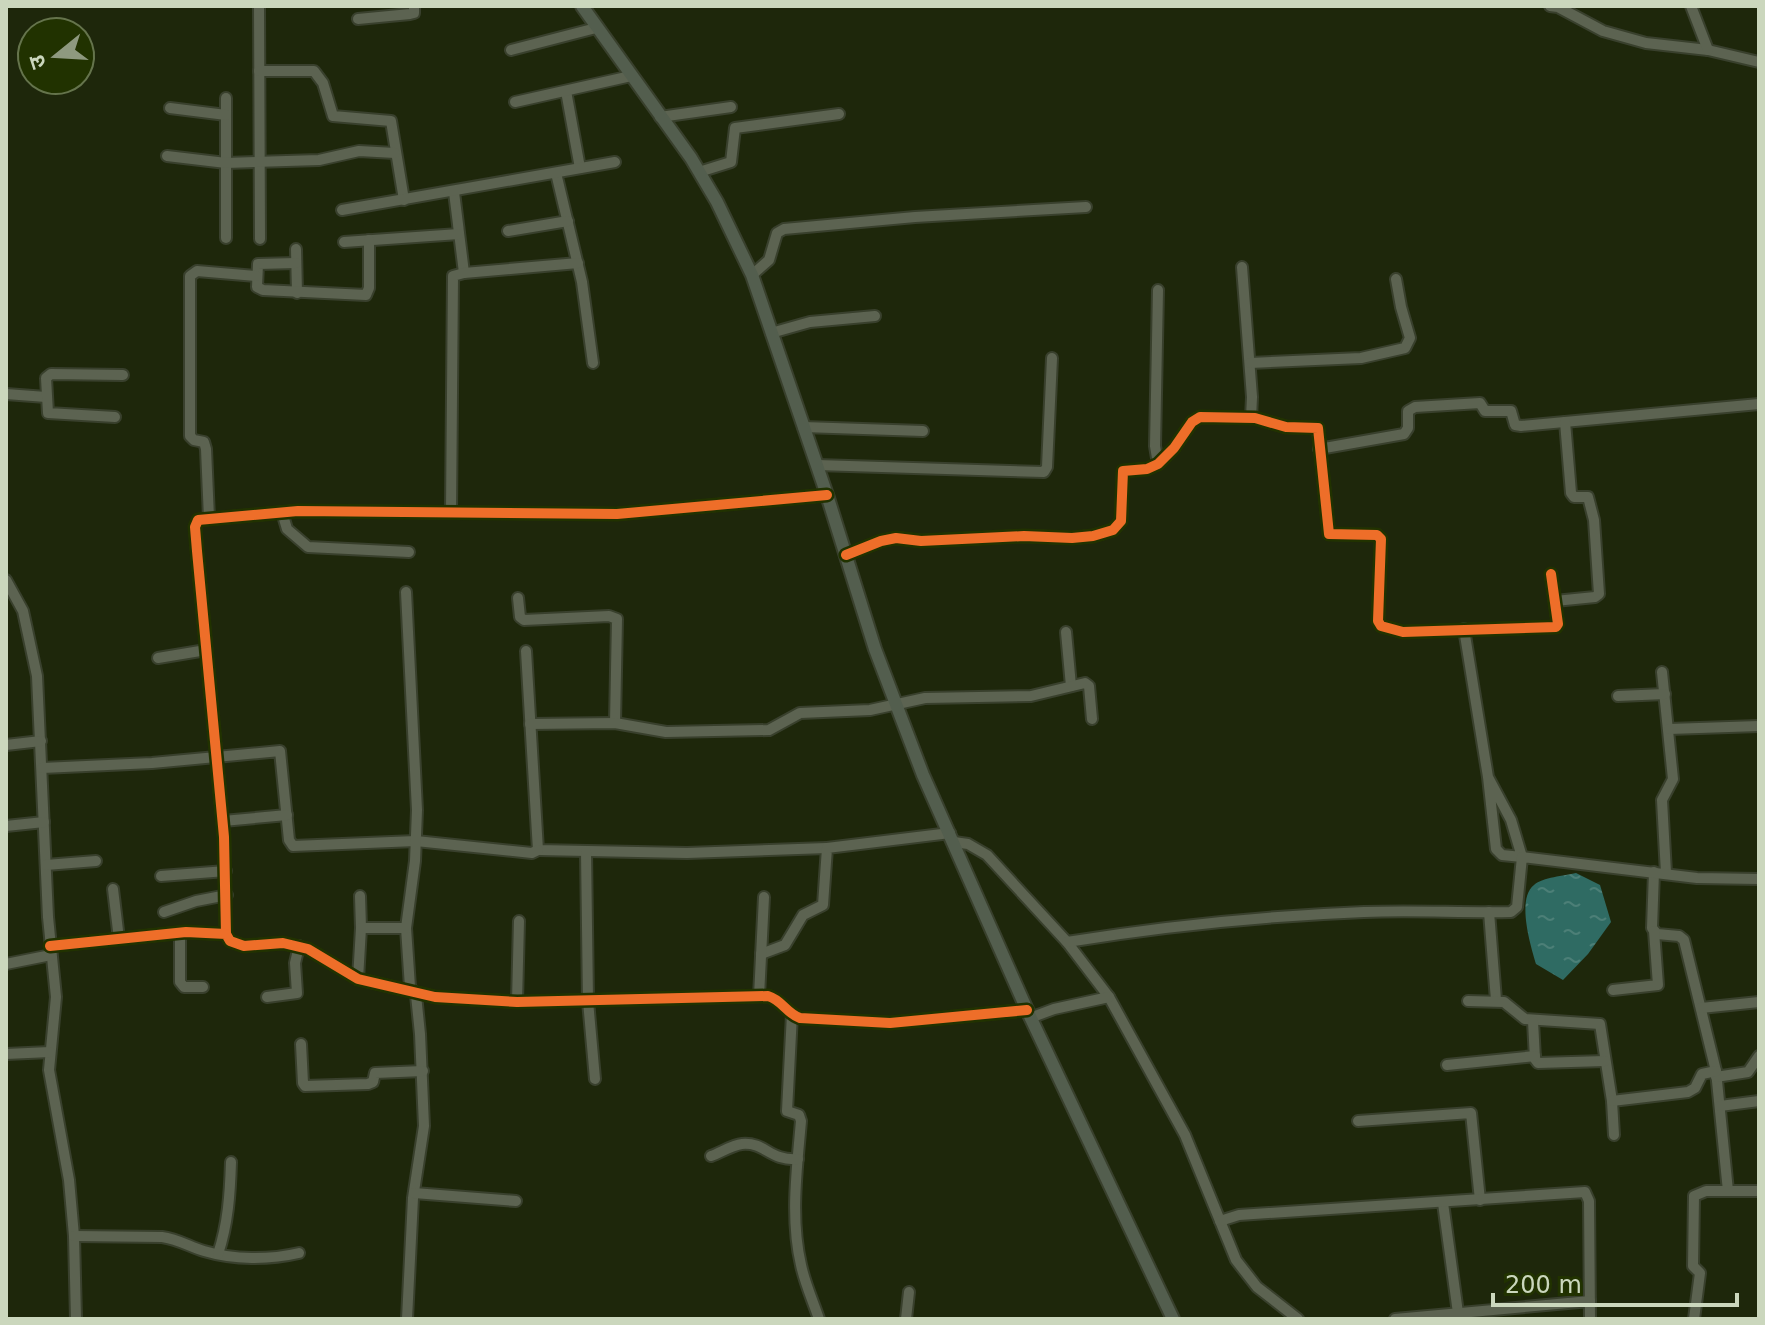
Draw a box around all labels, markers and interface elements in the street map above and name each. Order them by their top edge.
north arrow [16,16,96,96]
text: उ [23,51,51,72]
scale bar [1493,1257,1737,1307]
text: 200 m [1505,1271,1582,1299]

